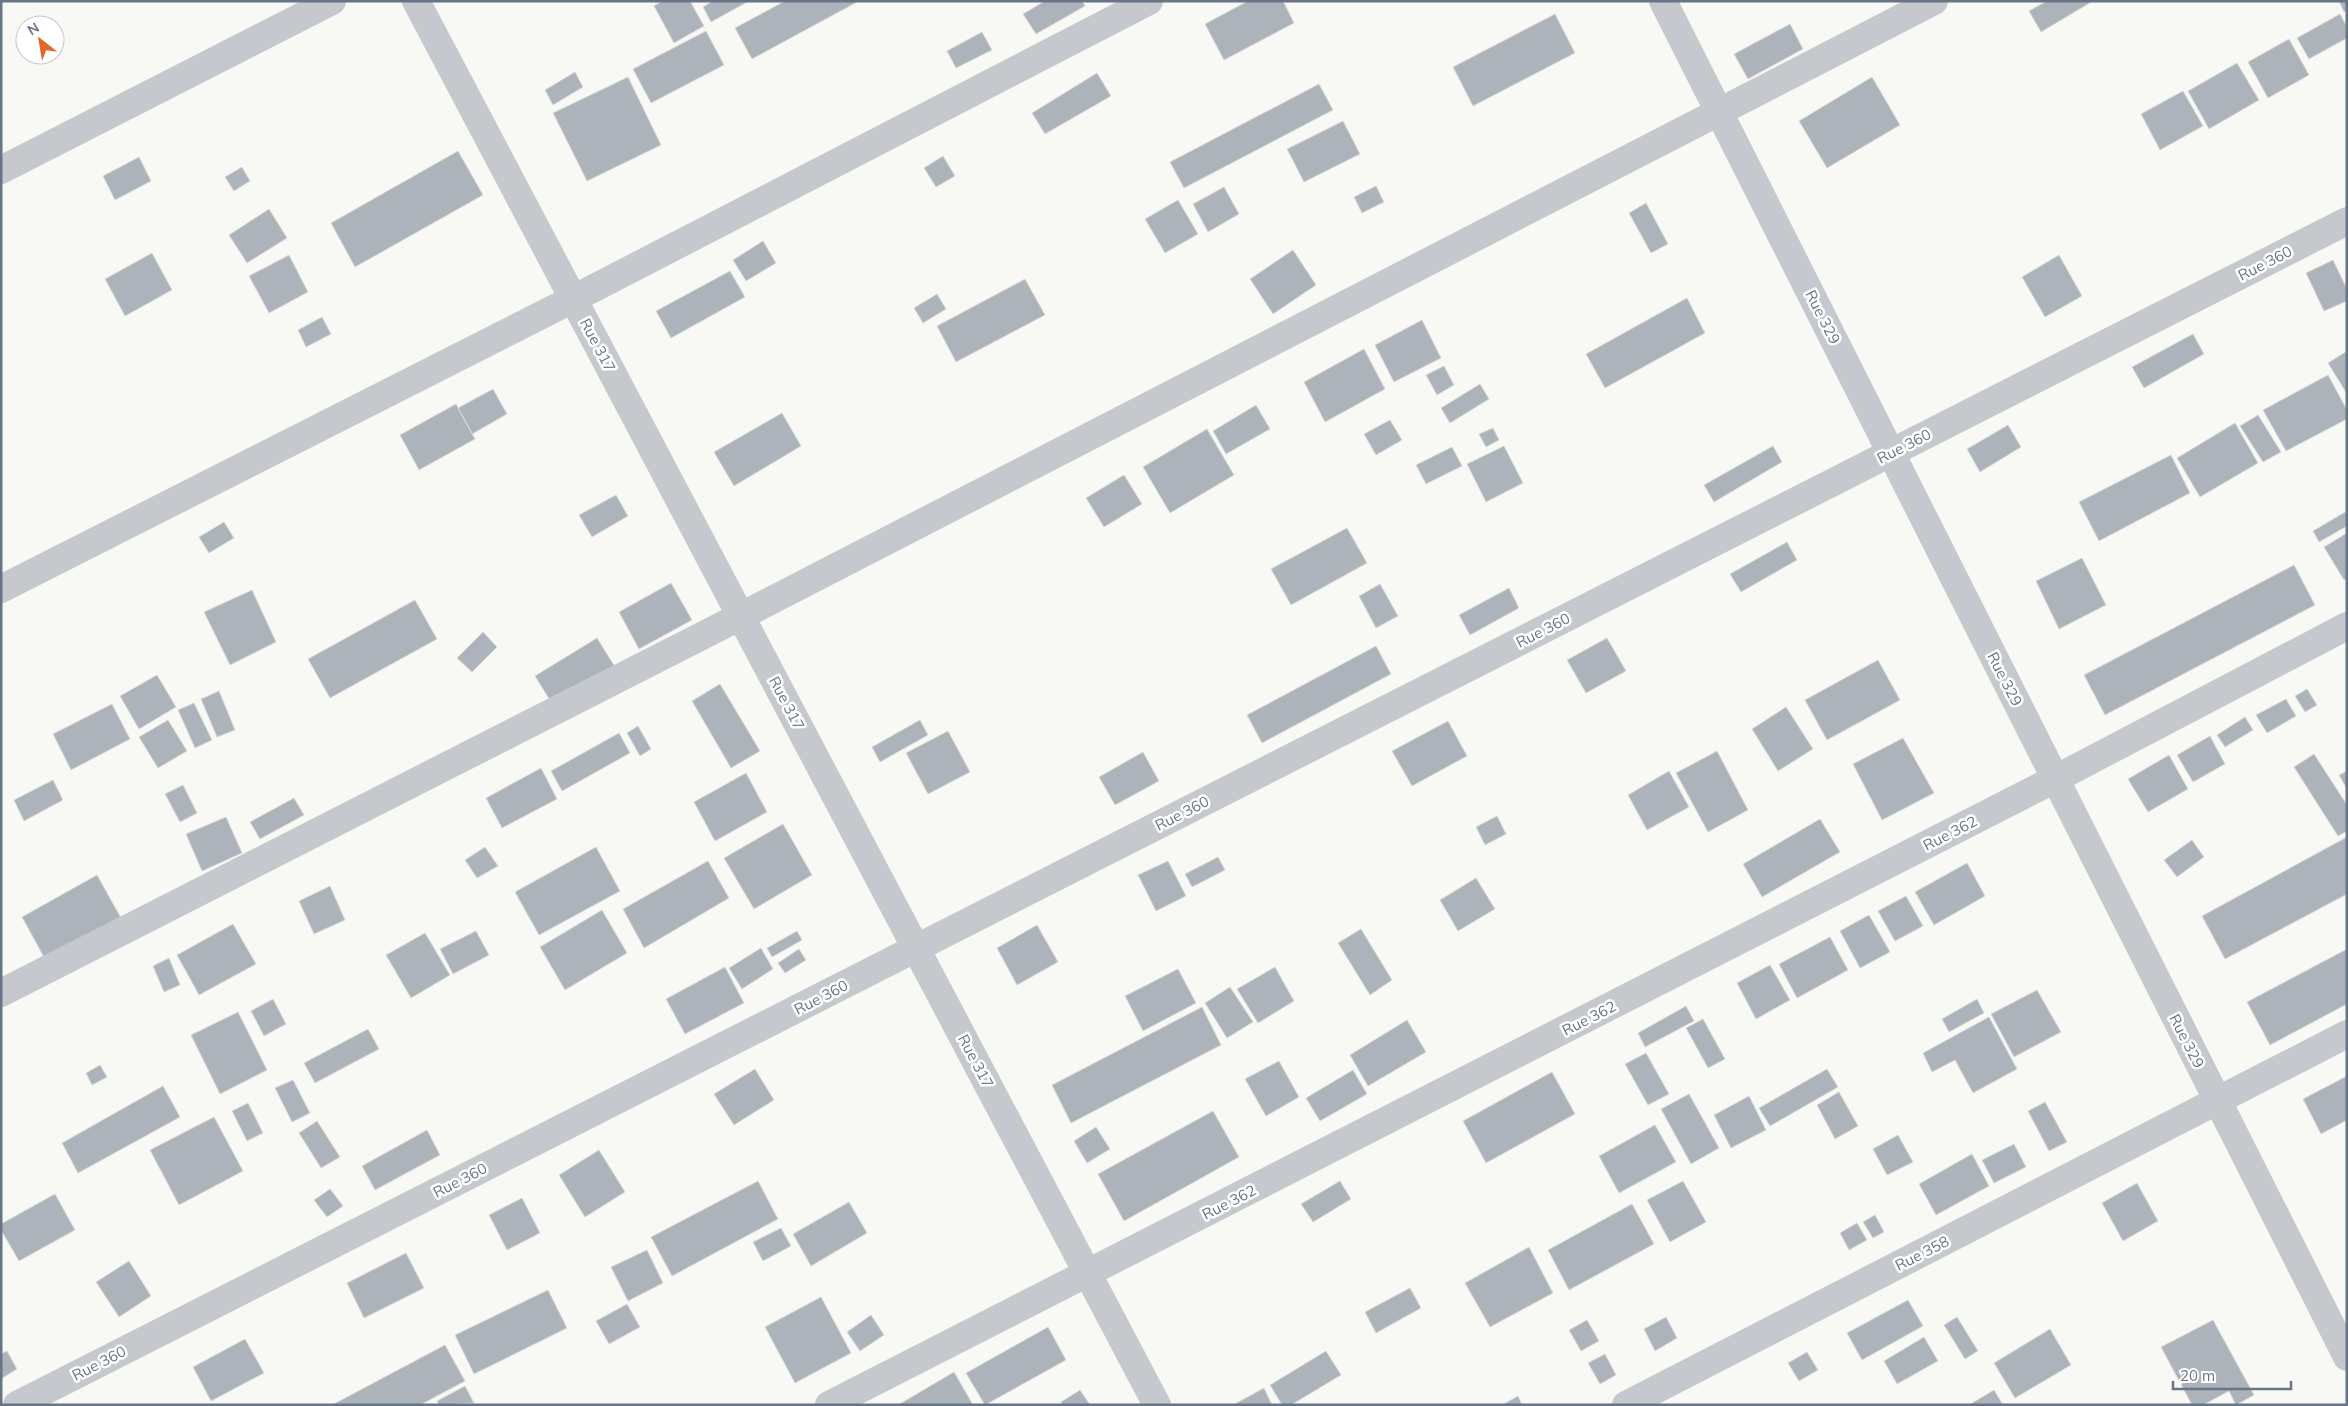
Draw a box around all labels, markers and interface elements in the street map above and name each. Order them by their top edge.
north arrow [15,15,65,65]
text: N [24,18,42,39]
street label: Rue 360 [2235,241,2295,285]
street label: Rue 329 [1801,287,1845,347]
street label: Rue 317 [576,315,620,375]
street label: Rue 360 [1874,424,1934,468]
street label: Rue 360 [1513,608,1573,652]
street label: Rue 329 [1983,649,2027,709]
street label: Rue 317 [765,673,809,733]
street label: Rue 360 [1152,791,1212,835]
street label: Rue 362 [1920,811,1980,855]
street label: Rue 360 [791,975,851,1019]
street label: Rue 362 [1559,996,1619,1040]
street label: Rue 329 [2165,1011,2209,1071]
street label: Rue 317 [954,1031,998,1091]
street label: Rue 360 [430,1158,490,1202]
street label: Rue 362 [1199,1180,1259,1224]
street label: Rue 358 [1892,1231,1952,1275]
street label: Rue 360 [69,1341,129,1385]
scale bar [2173,1358,2290,1390]
text: 20 m [2180,1366,2215,1385]

